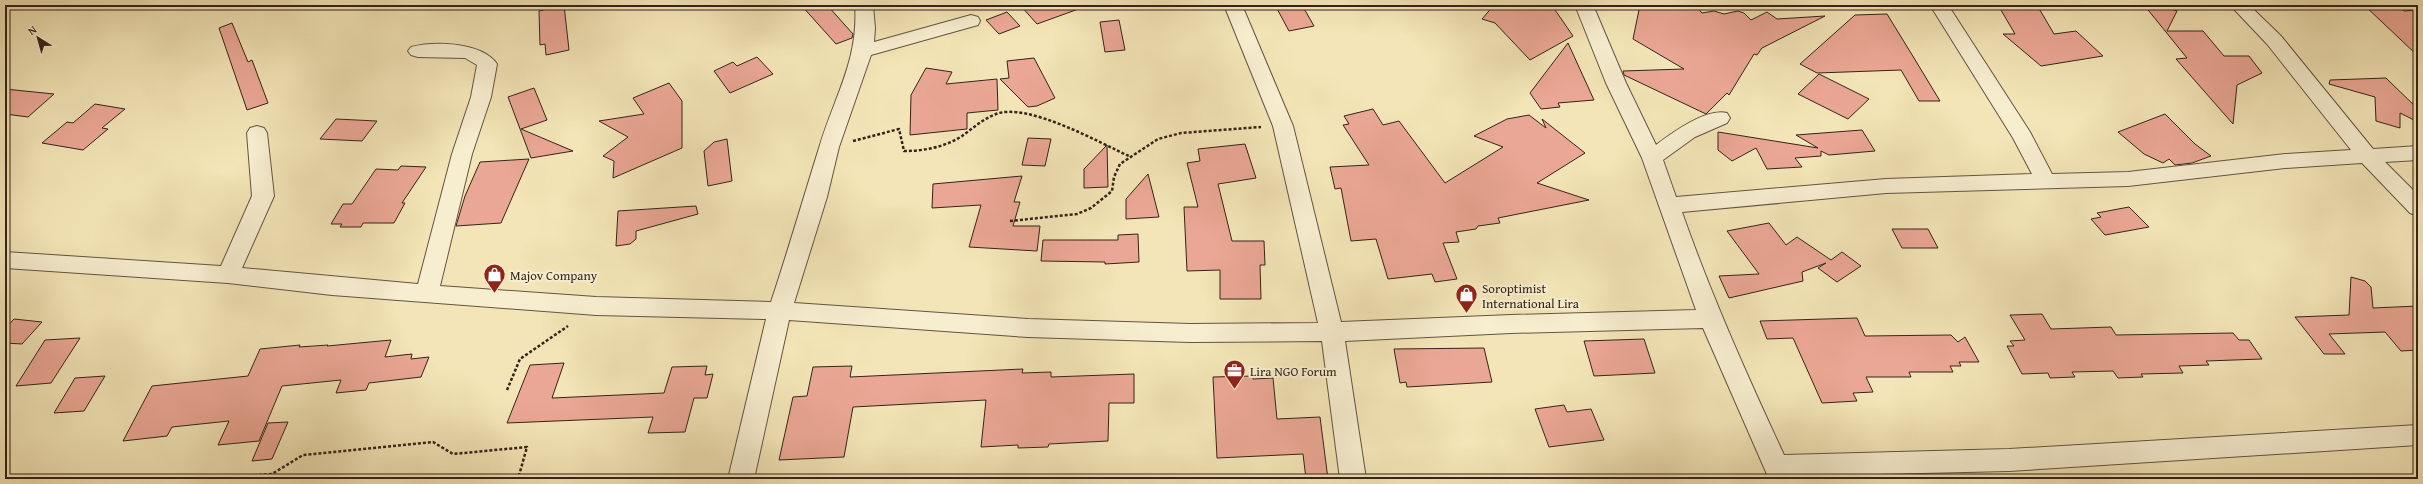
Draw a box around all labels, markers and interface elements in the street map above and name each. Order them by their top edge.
north arrow [18,18,58,58]
text: N [24,21,40,39]
shop icon: Majov Company [482,262,508,295]
place label: Majov Company [510,266,598,285]
place label: Soroptimist International Lira [1482,279,1580,313]
shop icon: Soroptimist International Lira [1453,282,1479,315]
office icon: Lira NGO Forum [1221,358,1247,391]
place label: Lira NGO Forum [1250,362,1337,381]

